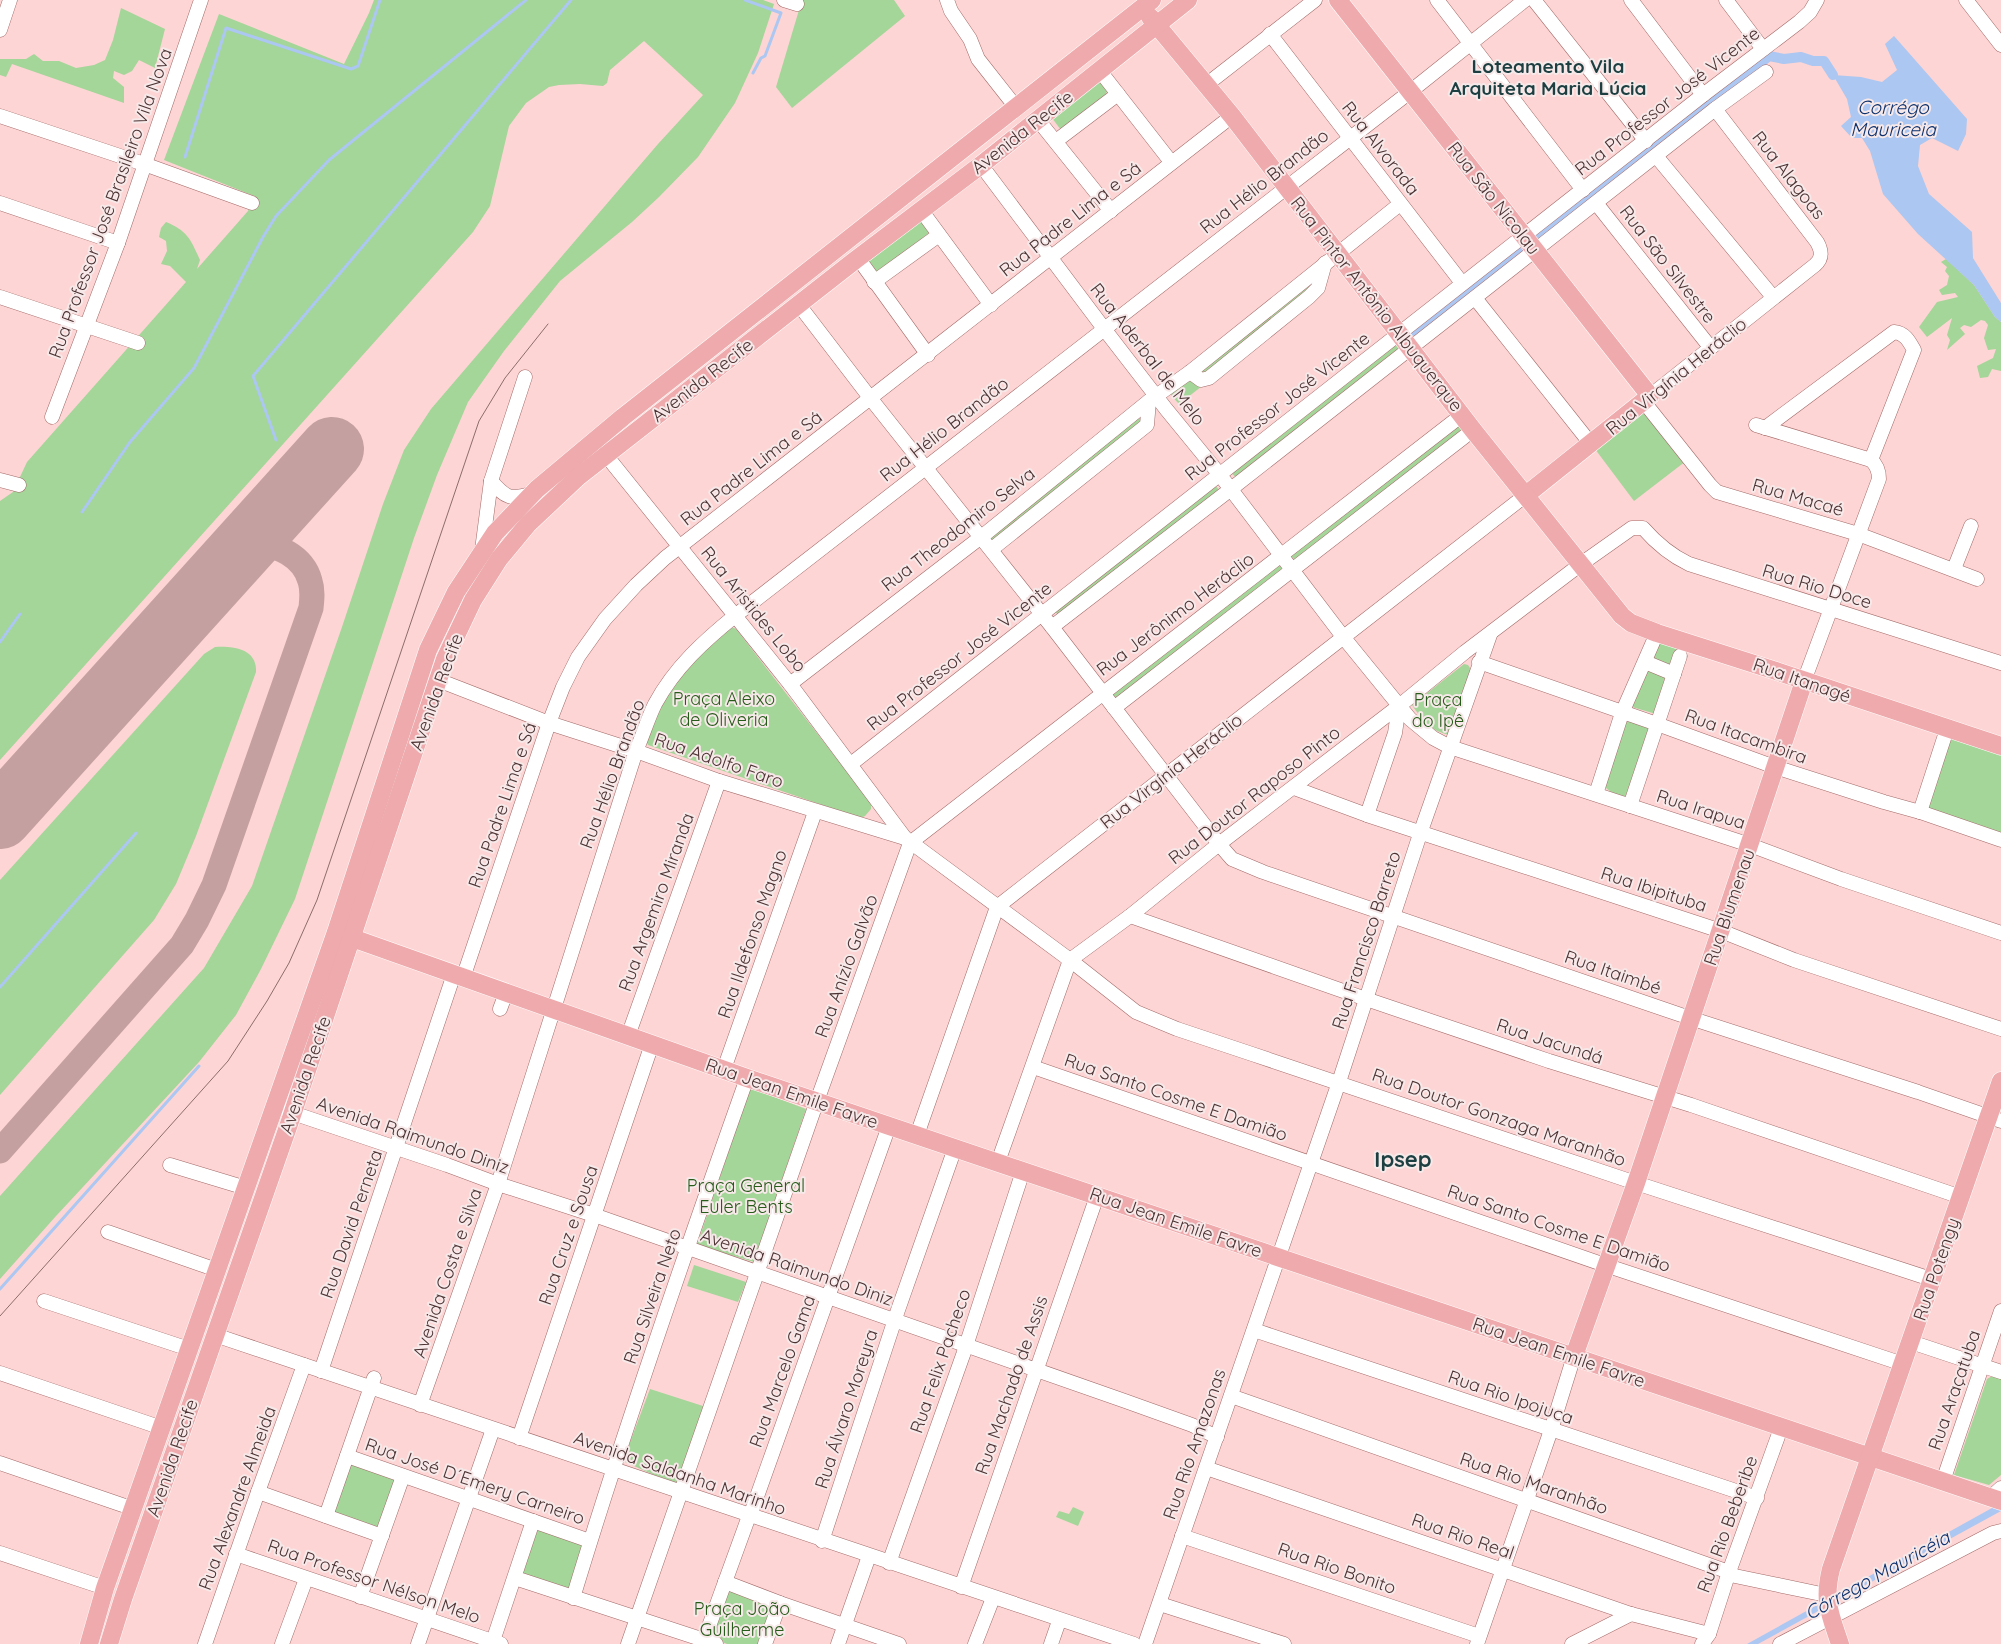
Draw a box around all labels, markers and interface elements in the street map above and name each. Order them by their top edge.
street label: Rua Professor José Vicente [1570,22,1764,180]
street label: Rua Professor José Brasileiro Vila Nova [43,45,177,361]
district label: Loteamento Vila Arquiteta Maria Lúcia [1449,54,1647,100]
street label: Avenida Recife [966,85,1078,179]
water label: Corrégo Mauriceia [1850,95,1937,141]
street label: Rua Alvorada [1337,96,1425,200]
street label: Rua Hélio Brandão [1195,124,1333,238]
street label: Rua Alagoas [1747,126,1831,224]
street label: Rua São Nicolau [1443,137,1545,259]
street label: Rua Padre Lima e Sá [994,156,1146,282]
street label: Rua Pintor Antônio Albuquerque [1286,192,1468,416]
street label: Rua São Silvestre [1615,200,1721,328]
street label: Rua Aderbal de Melo [1085,278,1211,430]
street label: Rua Virgínia Heráclio [1601,312,1751,440]
street label: Rua Professor José Vicente [1180,327,1374,485]
street label: Avenida Recife [646,333,758,427]
street label: Rua Hélio Brandão [875,372,1013,486]
street label: Rua Padre Lima e Sá [675,405,827,531]
street label: Rua Theodomiro Selva [877,462,1039,596]
street label: Rua Macaé [1750,473,1846,521]
street label: Rua Aristides Lobo [696,541,812,677]
street label: Rua Jerônimo Heráclio [1092,547,1258,681]
street label: Rua Rio Doce [1760,558,1874,614]
street label: Rua Professor José Vicente [862,577,1056,735]
street label: Avenida Recife [404,630,468,754]
street label: Rua Itanagé [1750,653,1854,707]
park label: Praça Aleixo de Oliveria [673,687,775,731]
park label: Praça do Ipê [1412,688,1464,732]
street label: Rua Hélio Brandão [574,696,650,852]
street label: Rua Itacambira [1682,703,1810,769]
street label: Rua Virgínia Heráclio [1095,708,1247,834]
street label: Rua Padre Lima e Sá [463,719,541,891]
street label: Rua Doutor Raposo Pinto [1163,721,1345,869]
street label: Rua Adolfo Faro [651,727,787,793]
street label: Rua Irapua [1654,784,1748,834]
street label: Rua Argemiro Miranda [613,810,699,994]
street label: Rua Blumenau [1698,846,1760,968]
street label: Rua Ildefonso Magno [712,847,792,1021]
street label: Rua Francisco Barreto [1326,848,1406,1032]
street label: Rua Ibipituba [1598,861,1710,917]
street label: Rua Anízio Galvão [809,891,883,1041]
street label: Rua Itaimbé [1562,945,1664,999]
street label: Avenida Recife [274,1013,336,1137]
street label: Rua Jacundá [1494,1013,1606,1069]
street label: Rua Santo Cosme E Damião [1061,1048,1291,1146]
street label: Rua Jean Emile Favre [703,1053,881,1133]
street label: Rua Doutor Gonzaga Maranhão [1369,1063,1629,1171]
street label: Avenida Raimundo Diniz [314,1091,512,1179]
district label: Ipsep [1374,1145,1432,1173]
street label: Rua David Perneta [315,1146,387,1302]
street label: Rua Cruz e Sousa [533,1162,603,1308]
park label: Praça General Euler Bents [687,1174,805,1218]
street label: Rua Santo Cosme E Damião [1444,1179,1674,1277]
street label: Rua Jean Emile Favre [1087,1182,1265,1262]
street label: Avenida Costa e Silva [407,1185,487,1361]
street label: Rua Potengy [1908,1214,1964,1324]
street label: Avenida Raimundo Diniz [698,1223,896,1311]
street label: Rua Silveira Neto [618,1225,686,1367]
street label: Rua Felix Pacheco [905,1286,975,1436]
street label: Rua Marcelo Gama [744,1292,820,1450]
street label: Rua Machado de Assis [970,1293,1052,1477]
street label: Rua Jean Emile Favre [1470,1312,1648,1392]
street label: Rua Álvaro Moreyra [809,1326,883,1492]
street label: Rua Araçatuba [1923,1327,1985,1453]
street label: Rua Rio Ipojuca [1445,1365,1577,1429]
street label: Rua Rio Amazonas [1157,1366,1231,1522]
street label: Avenida Recife [141,1396,203,1520]
street label: Rua Alexandre Almeida [193,1403,281,1593]
street label: Avenida Saldanha Marinho [571,1426,789,1520]
street label: Rua José D´Emery Carneiro [362,1433,588,1529]
street label: Rua Rio Maranhão [1457,1447,1611,1519]
street label: Rua Rio Beberibe [1691,1452,1763,1596]
street label: Rua Rio Real [1409,1508,1517,1564]
water label: Córrego Mauricéia [1800,1524,1955,1625]
street label: Rua Professor Nélson Melo [265,1534,483,1628]
street label: Rua Rio Bonito [1275,1537,1399,1599]
park label: Praça João Guilherme [694,1597,790,1641]

